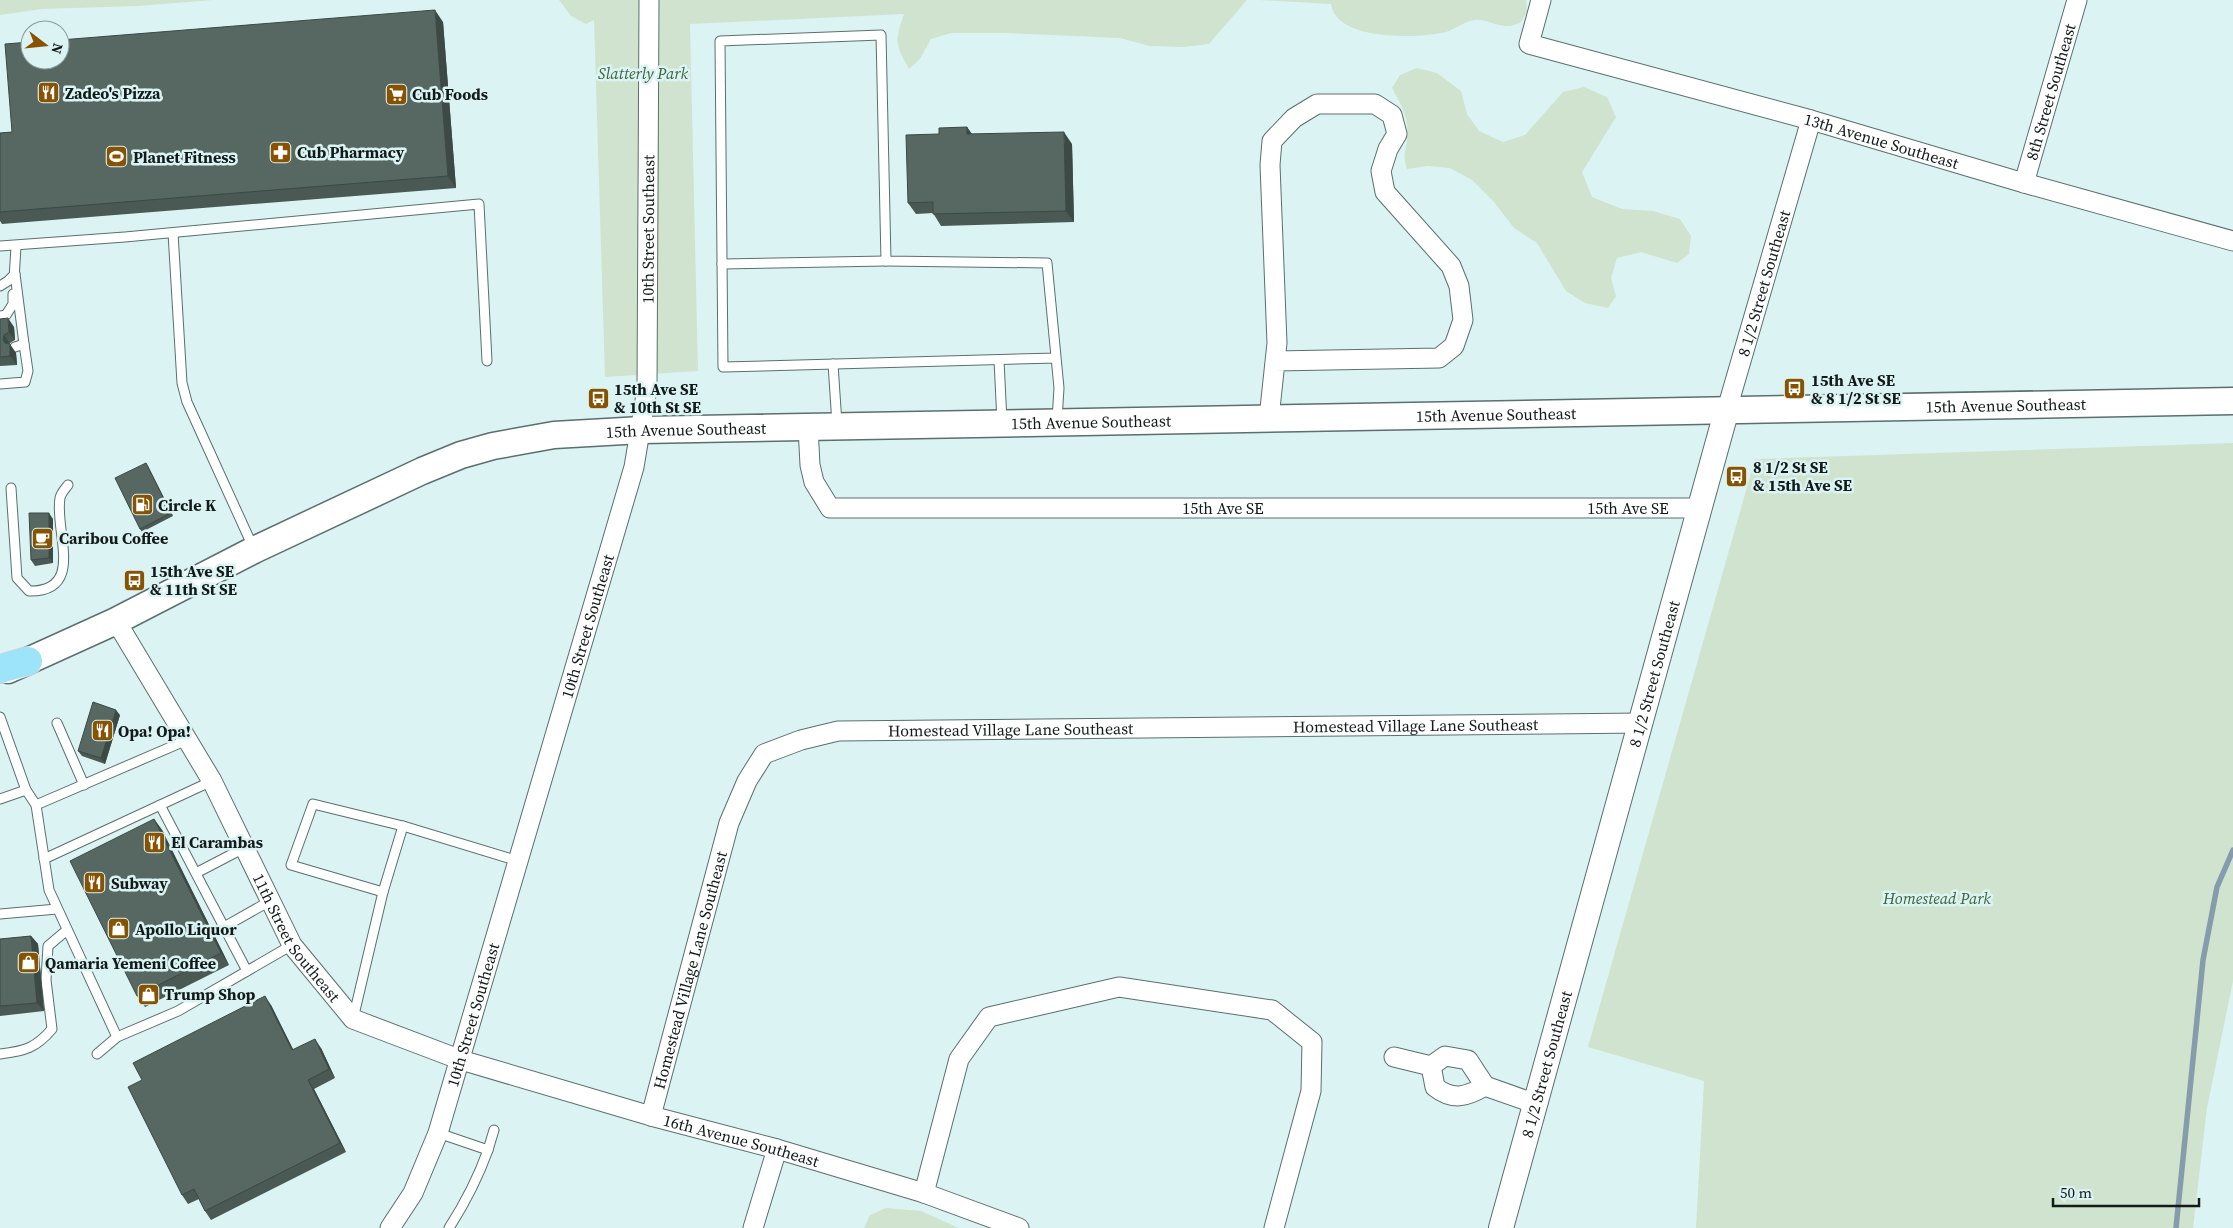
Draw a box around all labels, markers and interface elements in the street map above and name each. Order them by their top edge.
north arrow [20,20,70,70]
street label: 8th Street Southeast [2020,20,2081,163]
text: N [46,41,69,56]
park label: Slatterly Park [598,62,688,84]
restaurant icon: Zadeo's Pizza [37,81,61,105]
place label: Zadeo's Pizza [65,82,161,104]
supermarket icon: Cub Foods [384,82,408,106]
place label: Cub Foods [412,83,488,105]
street label: 13th Avenue Southeast [1802,108,1962,174]
pharmacy icon: Cub Pharmacy [269,140,293,164]
place label: Cub Pharmacy [297,141,405,163]
sports icon: Planet Fitness [105,145,129,169]
place label: Planet Fitness [133,146,236,168]
street label: 10th Street Southeast [636,154,659,304]
street label: 8 1/2 Street Southeast [1732,207,1795,359]
place label: 15th Ave SE & 8 1/2 St SE [1811,369,1901,409]
bus stop icon: 15th Ave SE & 8 1/2 St SE [1783,377,1807,401]
place label: 15th Ave SE & 10th St SE [614,378,702,418]
bus stop icon: 15th Ave SE & 10th St SE [586,386,610,410]
street label: 15th Avenue Southeast [1926,393,2087,418]
street label: 15th Avenue Southeast [1416,402,1577,427]
street label: 15th Avenue Southeast [1011,409,1172,434]
street label: 15th Avenue Southeast [605,417,767,443]
place label: 8 1/2 St SE & 15th Ave SE [1753,456,1853,496]
bus stop icon: 8 1/2 St SE & 15th Ave SE [1725,464,1749,488]
fuel station icon: Circle K [130,493,154,517]
place label: Circle K [158,494,217,516]
street label: 15th Ave SE [1182,497,1264,519]
street label: 15th Ave SE [1587,497,1669,519]
cafe icon: Caribou Coffee [31,526,55,550]
place label: Caribou Coffee [59,527,168,549]
street label: 10th Street Southeast [556,551,619,701]
place label: 15th Ave SE & 11th St SE [150,560,238,600]
bus stop icon: 15th Ave SE & 11th St SE [122,568,146,592]
street label: 8 1/2 Street Southeast [1623,597,1685,750]
street label: Homestead Village Lane Southeast [1293,713,1539,737]
street label: Homestead Village Lane Southeast [888,717,1134,742]
restaurant icon: Opa! Opa! [90,719,114,743]
place label: Opa! Opa! [118,720,191,742]
restaurant icon: El Carambas [143,830,167,854]
place label: El Carambas [171,831,263,853]
street label: Homestead Village Lane Southeast [648,848,732,1091]
street label: 11th Street Southeast [248,870,346,1007]
restaurant icon: Subway [83,871,107,895]
place label: Subway [111,872,168,894]
park label: Homestead Park [1882,887,1991,909]
shop icon: Apollo Liquor [107,917,131,941]
place label: Apollo Liquor [135,918,237,940]
street label: 10th Street Southeast [441,940,505,1089]
shop icon: Qamaria Yemeni Coffee [17,951,41,975]
place label: Qamaria Yemeni Coffee [45,952,216,974]
shop icon: Trump Shop [136,982,160,1006]
place label: Trump Shop [164,983,256,1005]
street label: 8 1/2 Street Southeast [1516,988,1577,1140]
street label: 16th Avenue Southeast [661,1109,822,1172]
scale bar [2053,1176,2199,1208]
text: 50 m [2060,1182,2092,1203]

